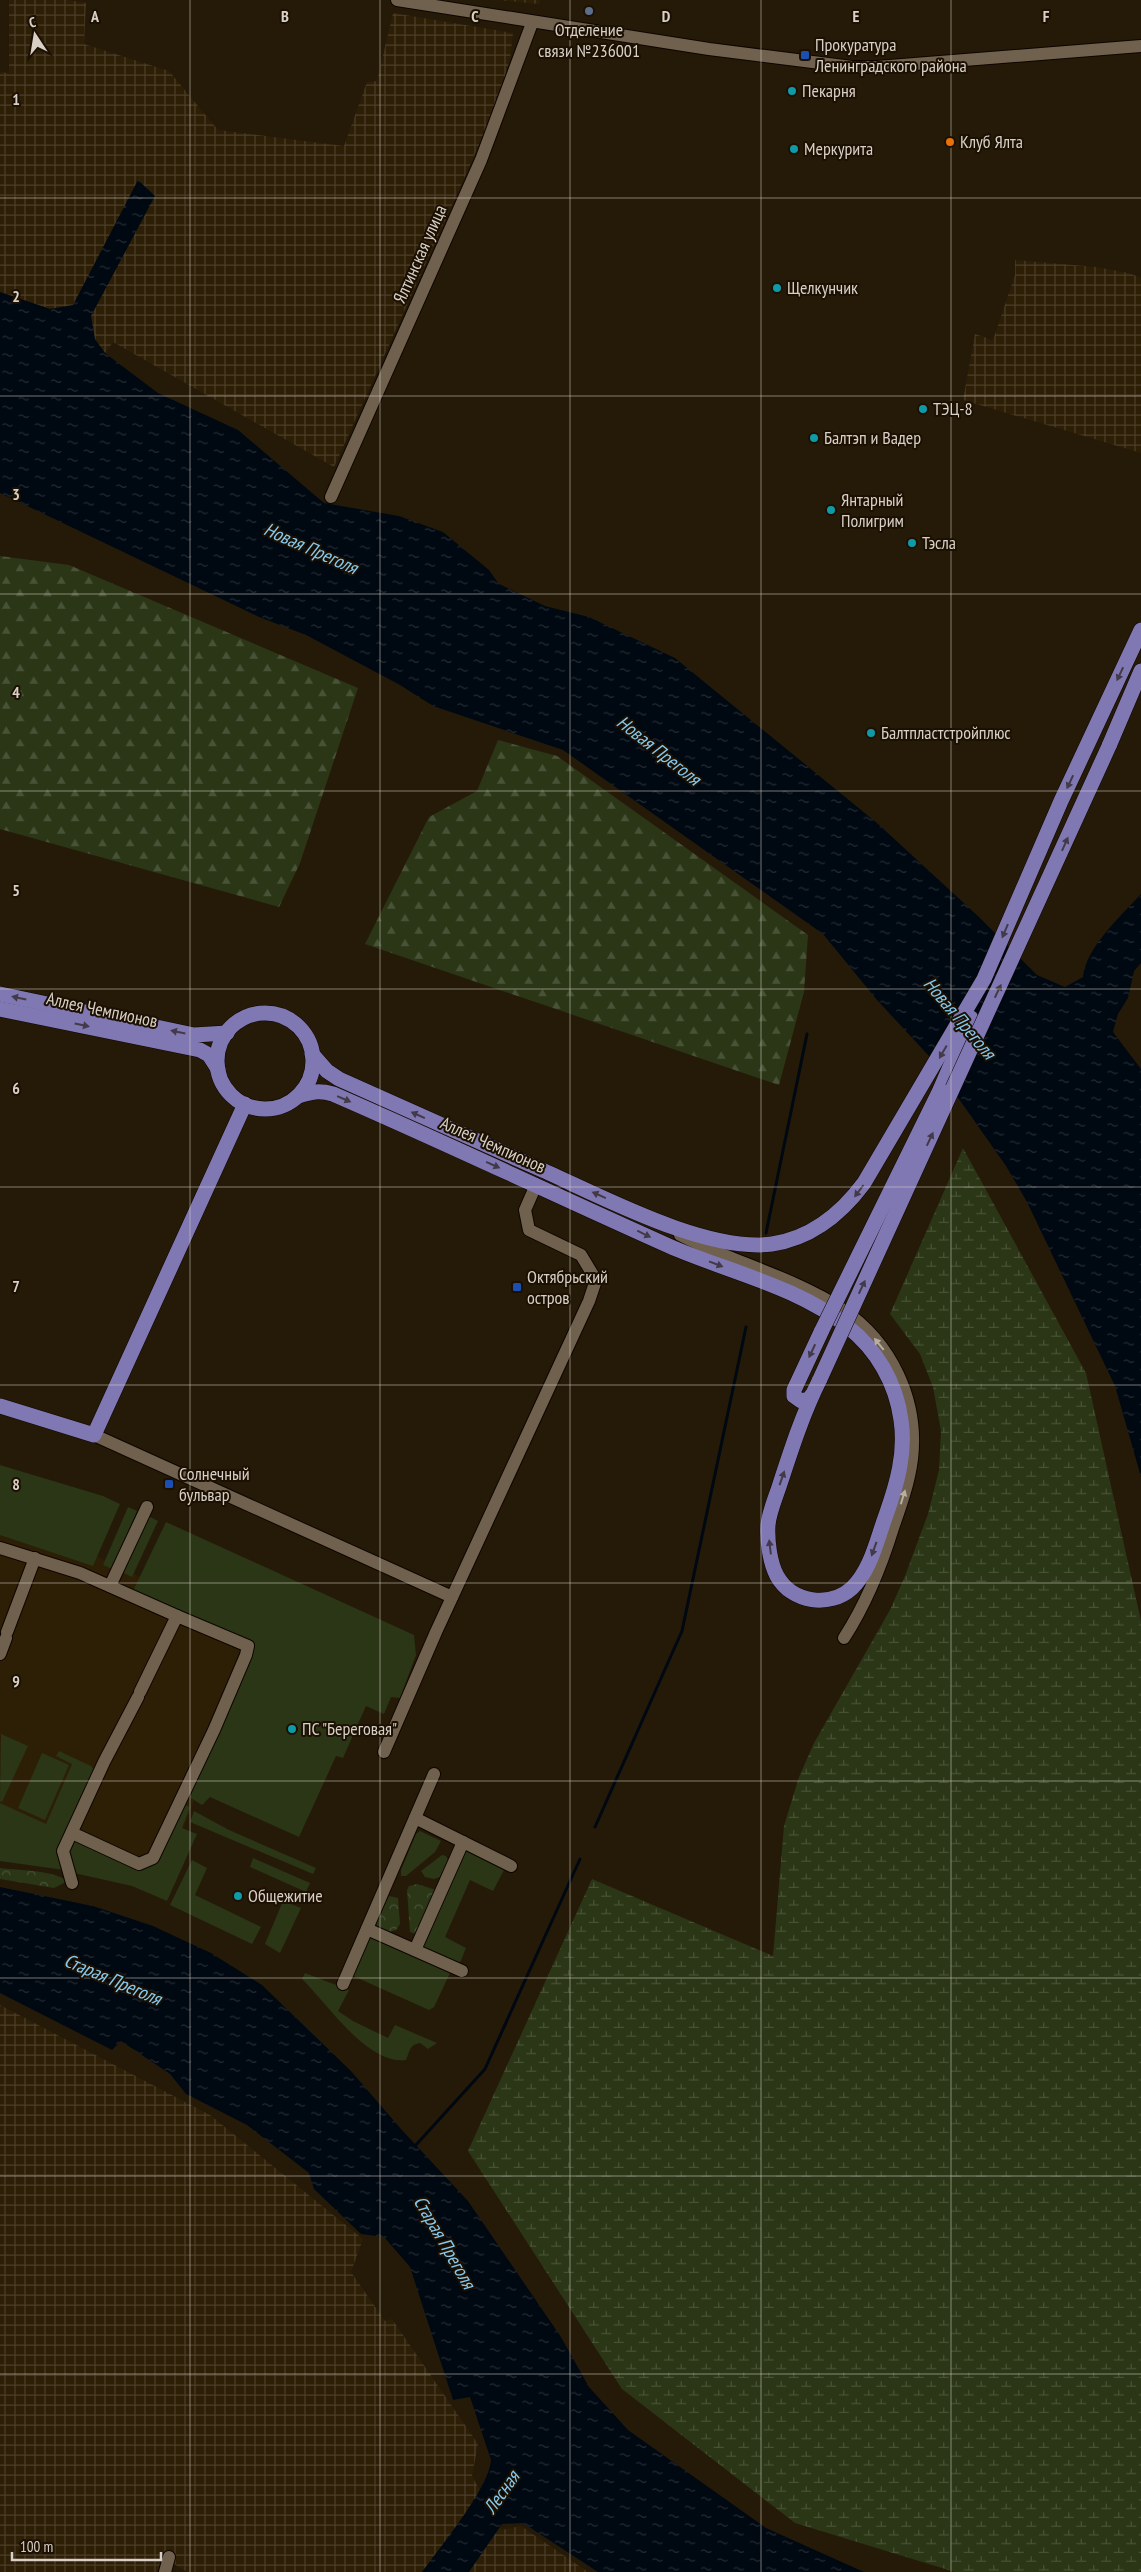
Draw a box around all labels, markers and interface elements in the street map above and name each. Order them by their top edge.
marker: Отделение связи №236001 [583,5,595,17]
text: A [90,6,100,26]
text: B [281,6,289,26]
text: C [471,6,479,26]
text: D [662,6,671,26]
text: E [853,6,860,26]
text: F [1043,6,1050,26]
north arrow [10,10,60,60]
text: С [27,13,38,32]
place label: Отделение связи №236001 [538,18,640,62]
place label: Прокуратура Ленинградского района [814,33,967,77]
marker: Прокуратура Ленинградского района [799,49,811,61]
place label: Пекарня [802,79,856,102]
marker: Пекарня [786,85,798,97]
text: 1 [12,89,20,109]
place label: Клуб Ялта [960,130,1023,153]
marker: Клуб Ялта [944,136,956,148]
place label: Меркурита [804,137,873,160]
marker: Меркурита [788,143,800,155]
street label: Ялтинская улица [388,201,451,307]
place label: Щелкунчик [787,276,858,299]
marker: Щелкунчик [771,282,783,294]
text: 2 [12,286,20,306]
place label: ТЭЦ-8 [933,397,973,420]
marker: ТЭЦ-8 [917,403,929,415]
place label: Балтэп и Вадер [824,426,921,449]
marker: Балтэп и Вадер [808,432,820,444]
text: 3 [12,484,20,504]
place label: Янтарный Полигрим [841,488,904,532]
marker: Янтарный Полигрим [825,504,837,516]
water label: Новая Преголя [261,517,363,580]
place label: Тэсла [922,531,956,554]
marker: Тэсла [906,537,918,549]
one-way arrow [1116,667,1124,681]
text: 4 [12,682,20,702]
water label: Новая Преголя [612,710,707,791]
place label: Балтпластстройплюс [881,721,1011,744]
marker: Балтпластстройплюс [865,727,877,739]
one-way arrow [1065,775,1073,789]
one-way arrow [1061,836,1069,851]
text: 5 [12,880,20,900]
one-way arrow [1000,924,1008,938]
water label: Новая Преголя [919,972,1002,1065]
one-way arrow [994,984,1002,998]
street label: Аллея Чемпионов [44,987,160,1033]
one-way arrow [11,994,27,1002]
one-way arrow [74,1022,90,1030]
one-way arrow [170,1027,186,1035]
one-way arrow [938,1045,947,1058]
text: 6 [12,1078,20,1098]
one-way arrow [337,1095,351,1103]
one-way arrow [411,1110,425,1118]
street label: Аллея Чемпионов [437,1111,550,1178]
one-way arrow [926,1132,934,1146]
one-way arrow [486,1161,500,1169]
one-way arrow [853,1184,864,1197]
one-way arrow [592,1190,606,1198]
one-way arrow [637,1230,651,1238]
one-way arrow [709,1260,724,1268]
place label: Октябрьский остров [527,1265,608,1309]
text: 7 [12,1276,20,1296]
one-way arrow [858,1280,866,1294]
marker: Октябрьский остров [511,1281,523,1293]
one-way arrow [873,1337,884,1350]
one-way arrow [808,1343,816,1358]
place label: Солнечный бульвар [179,1462,250,1506]
one-way arrow [779,1471,786,1486]
text: 8 [12,1474,20,1494]
marker: Солнечный бульвар [163,1478,175,1490]
one-way arrow [900,1489,908,1504]
one-way arrow [766,1538,774,1554]
one-way arrow [870,1542,878,1557]
text: 9 [12,1671,20,1691]
place label: ПС "Береговая" [302,1717,397,1740]
marker: ПС "Береговая" [286,1723,298,1735]
place label: Общежитие [248,1884,323,1907]
marker: Общежитие [232,1890,244,1902]
water label: Старая Преголя [61,1948,167,2011]
water label: Старая Преголя [409,2191,482,2294]
water label: Лесная [477,2464,525,2519]
scale bar [12,2530,161,2562]
text: 100 m [20,2537,53,2556]

